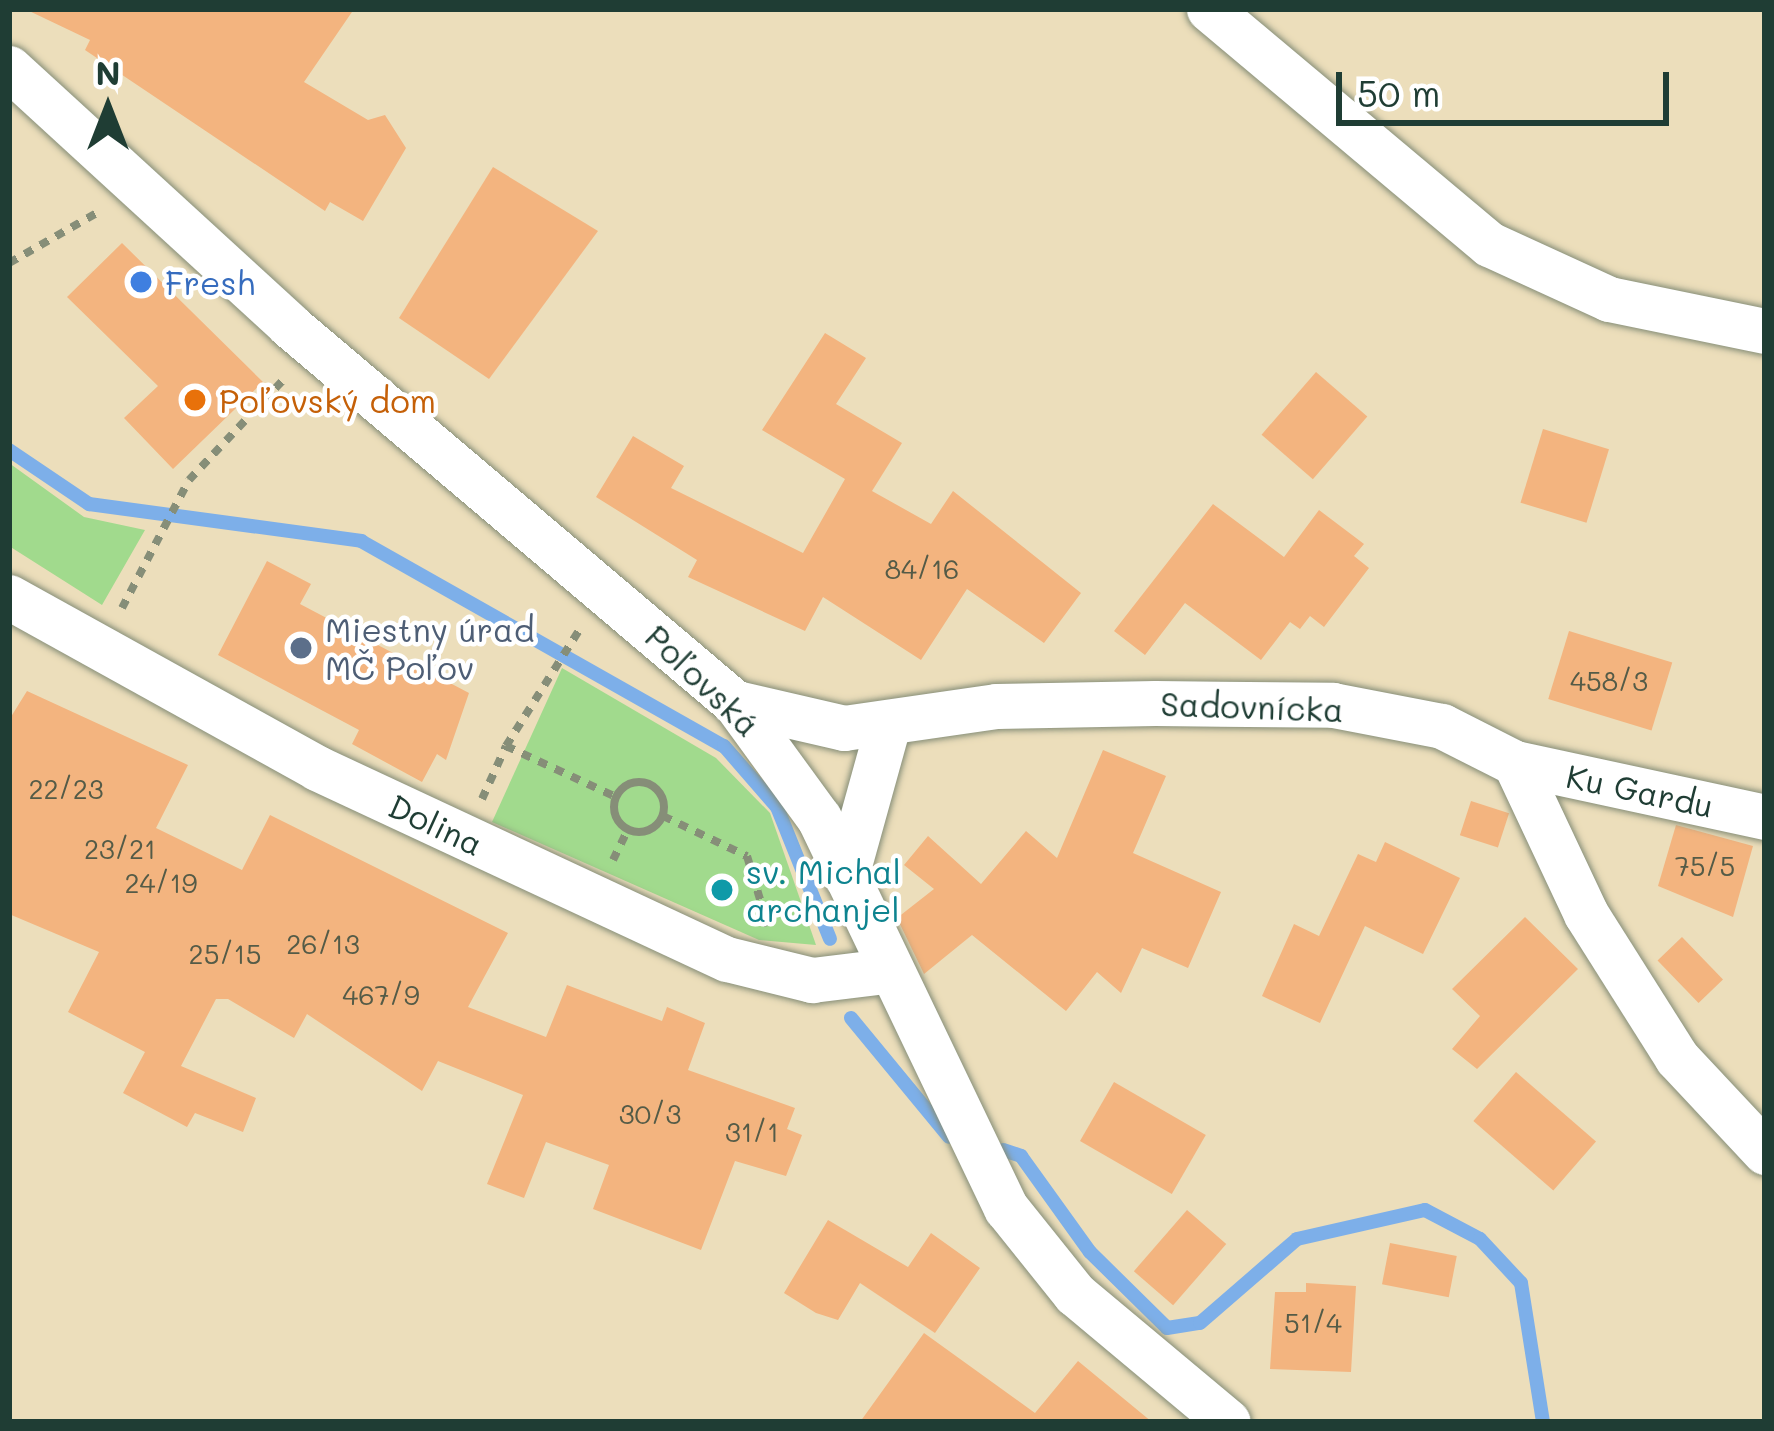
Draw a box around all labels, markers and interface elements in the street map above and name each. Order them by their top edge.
north arrow [48,48,168,168]
scale bar [1342,48,1675,122]
text: N [95,50,121,93]
text: 50 m [1357,69,1440,116]
place label: Fresh [165,262,255,302]
marker: Fresh [128,269,154,295]
place label: Poľovský dom [219,380,436,420]
marker: Poľovský dom [182,387,208,413]
house number: 84/16 [885,553,959,585]
place label: Miestny úrad MČ Poľov [325,609,535,687]
street label: Poľovská [638,616,768,744]
marker: Miestny úrad MČ Poľov [288,635,314,661]
house number: 458/3 [1570,665,1648,697]
street label: Sadovnícka [1160,683,1344,729]
street label: Ku Gardu [1563,755,1717,825]
house number: 22/23 [28,773,104,805]
street label: Dolina [383,785,489,863]
house number: 23/21 [84,833,156,865]
house number: 75/5 [1675,850,1735,882]
place label: sv. Michal archanjel [746,851,901,929]
house number: 24/19 [124,867,198,899]
marker: sv. Michal archanjel [709,877,735,903]
house number: 26/13 [286,928,360,960]
house number: 25/15 [189,938,261,970]
house number: 467/9 [342,979,420,1011]
house number: 30/3 [619,1098,681,1130]
house number: 31/1 [725,1116,779,1148]
house number: 51/4 [1284,1307,1342,1339]

